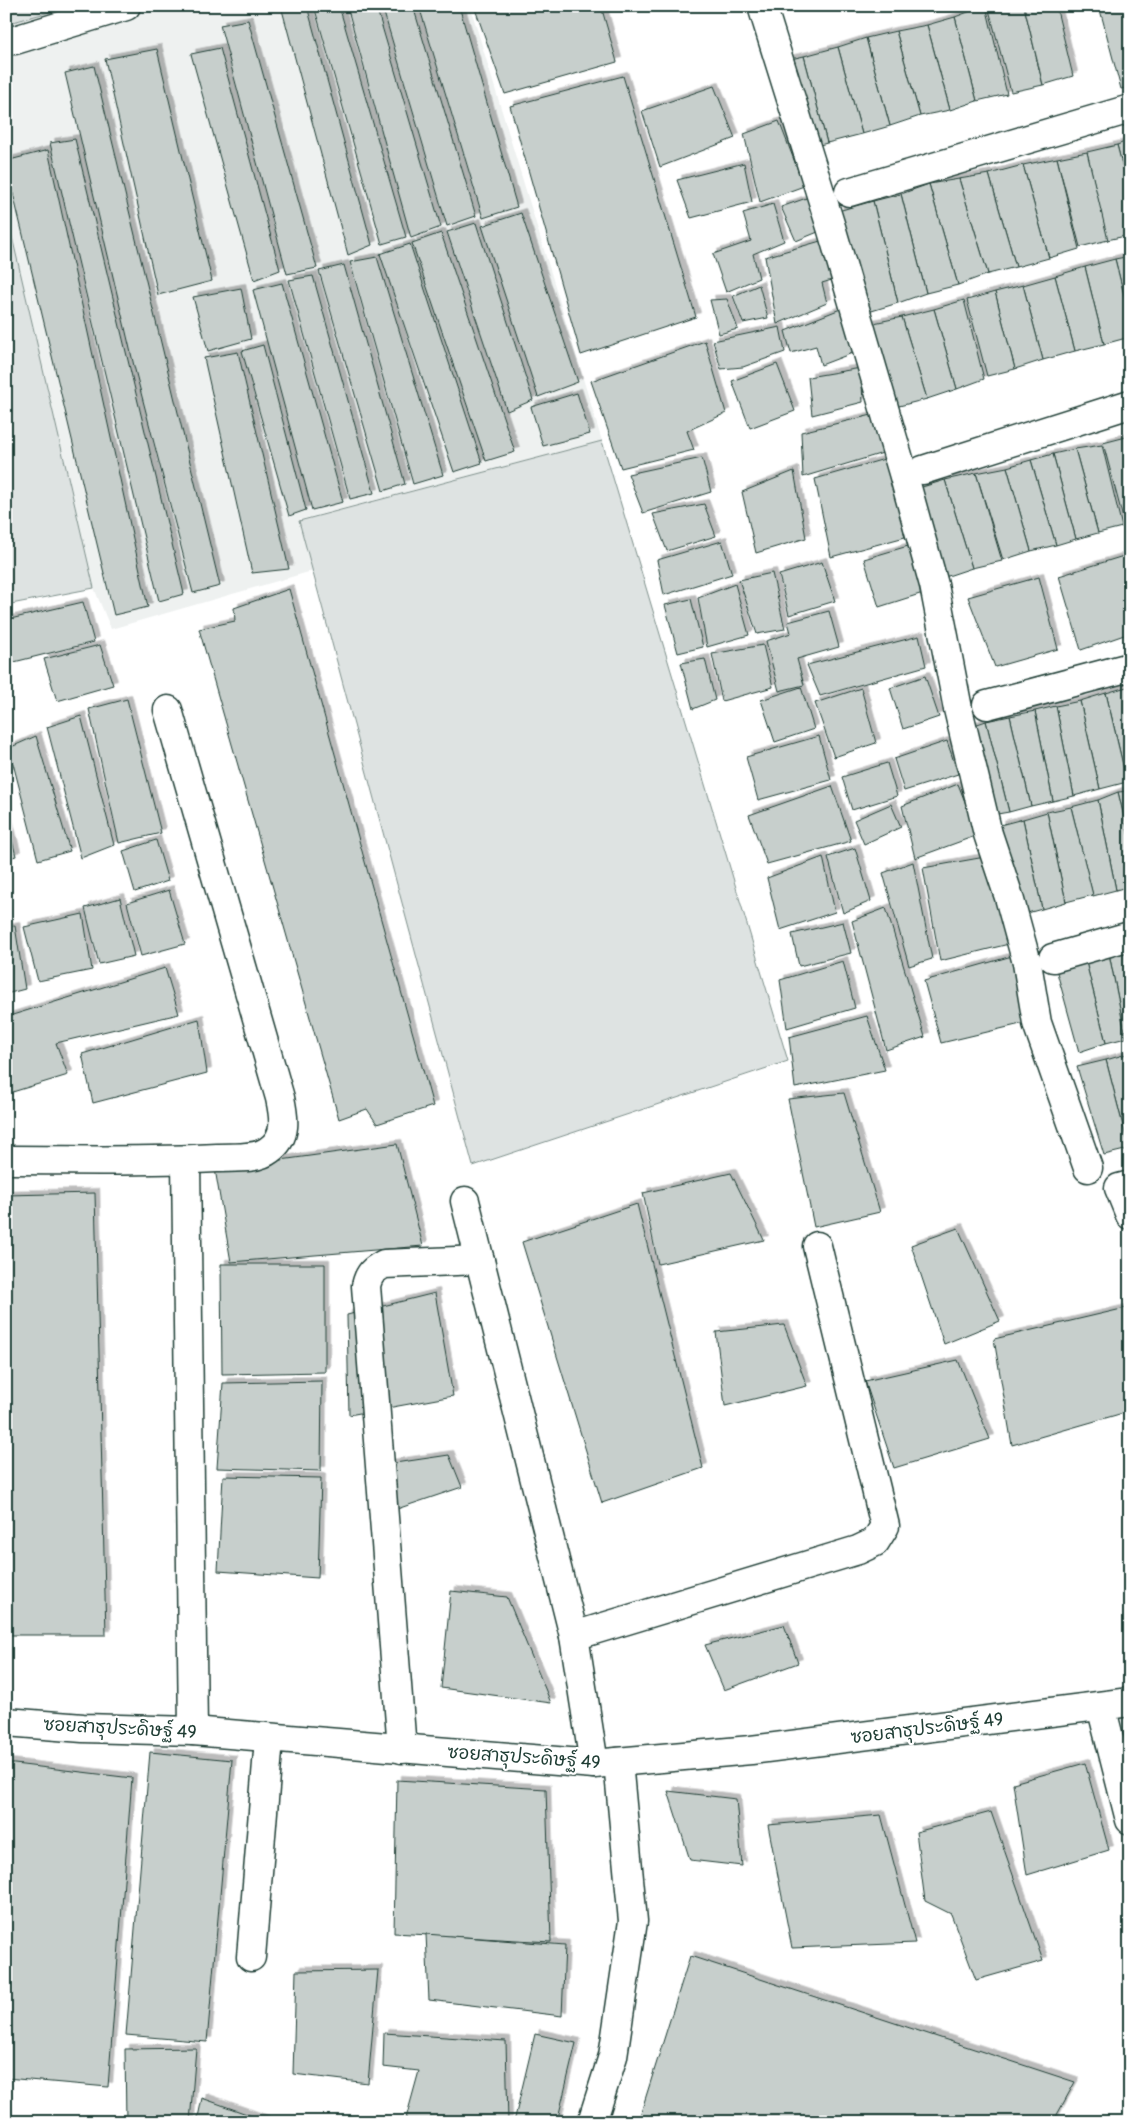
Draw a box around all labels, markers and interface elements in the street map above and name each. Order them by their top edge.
street label: ซอยสาธุประดิษฐ์ 49 [849,1706,1005,1751]
street label: ซอยสาธุประดิษฐ์ 49 [43,1711,197,1746]
street label: ซอยสาธุประดิษฐ์ 49 [446,1739,601,1776]

